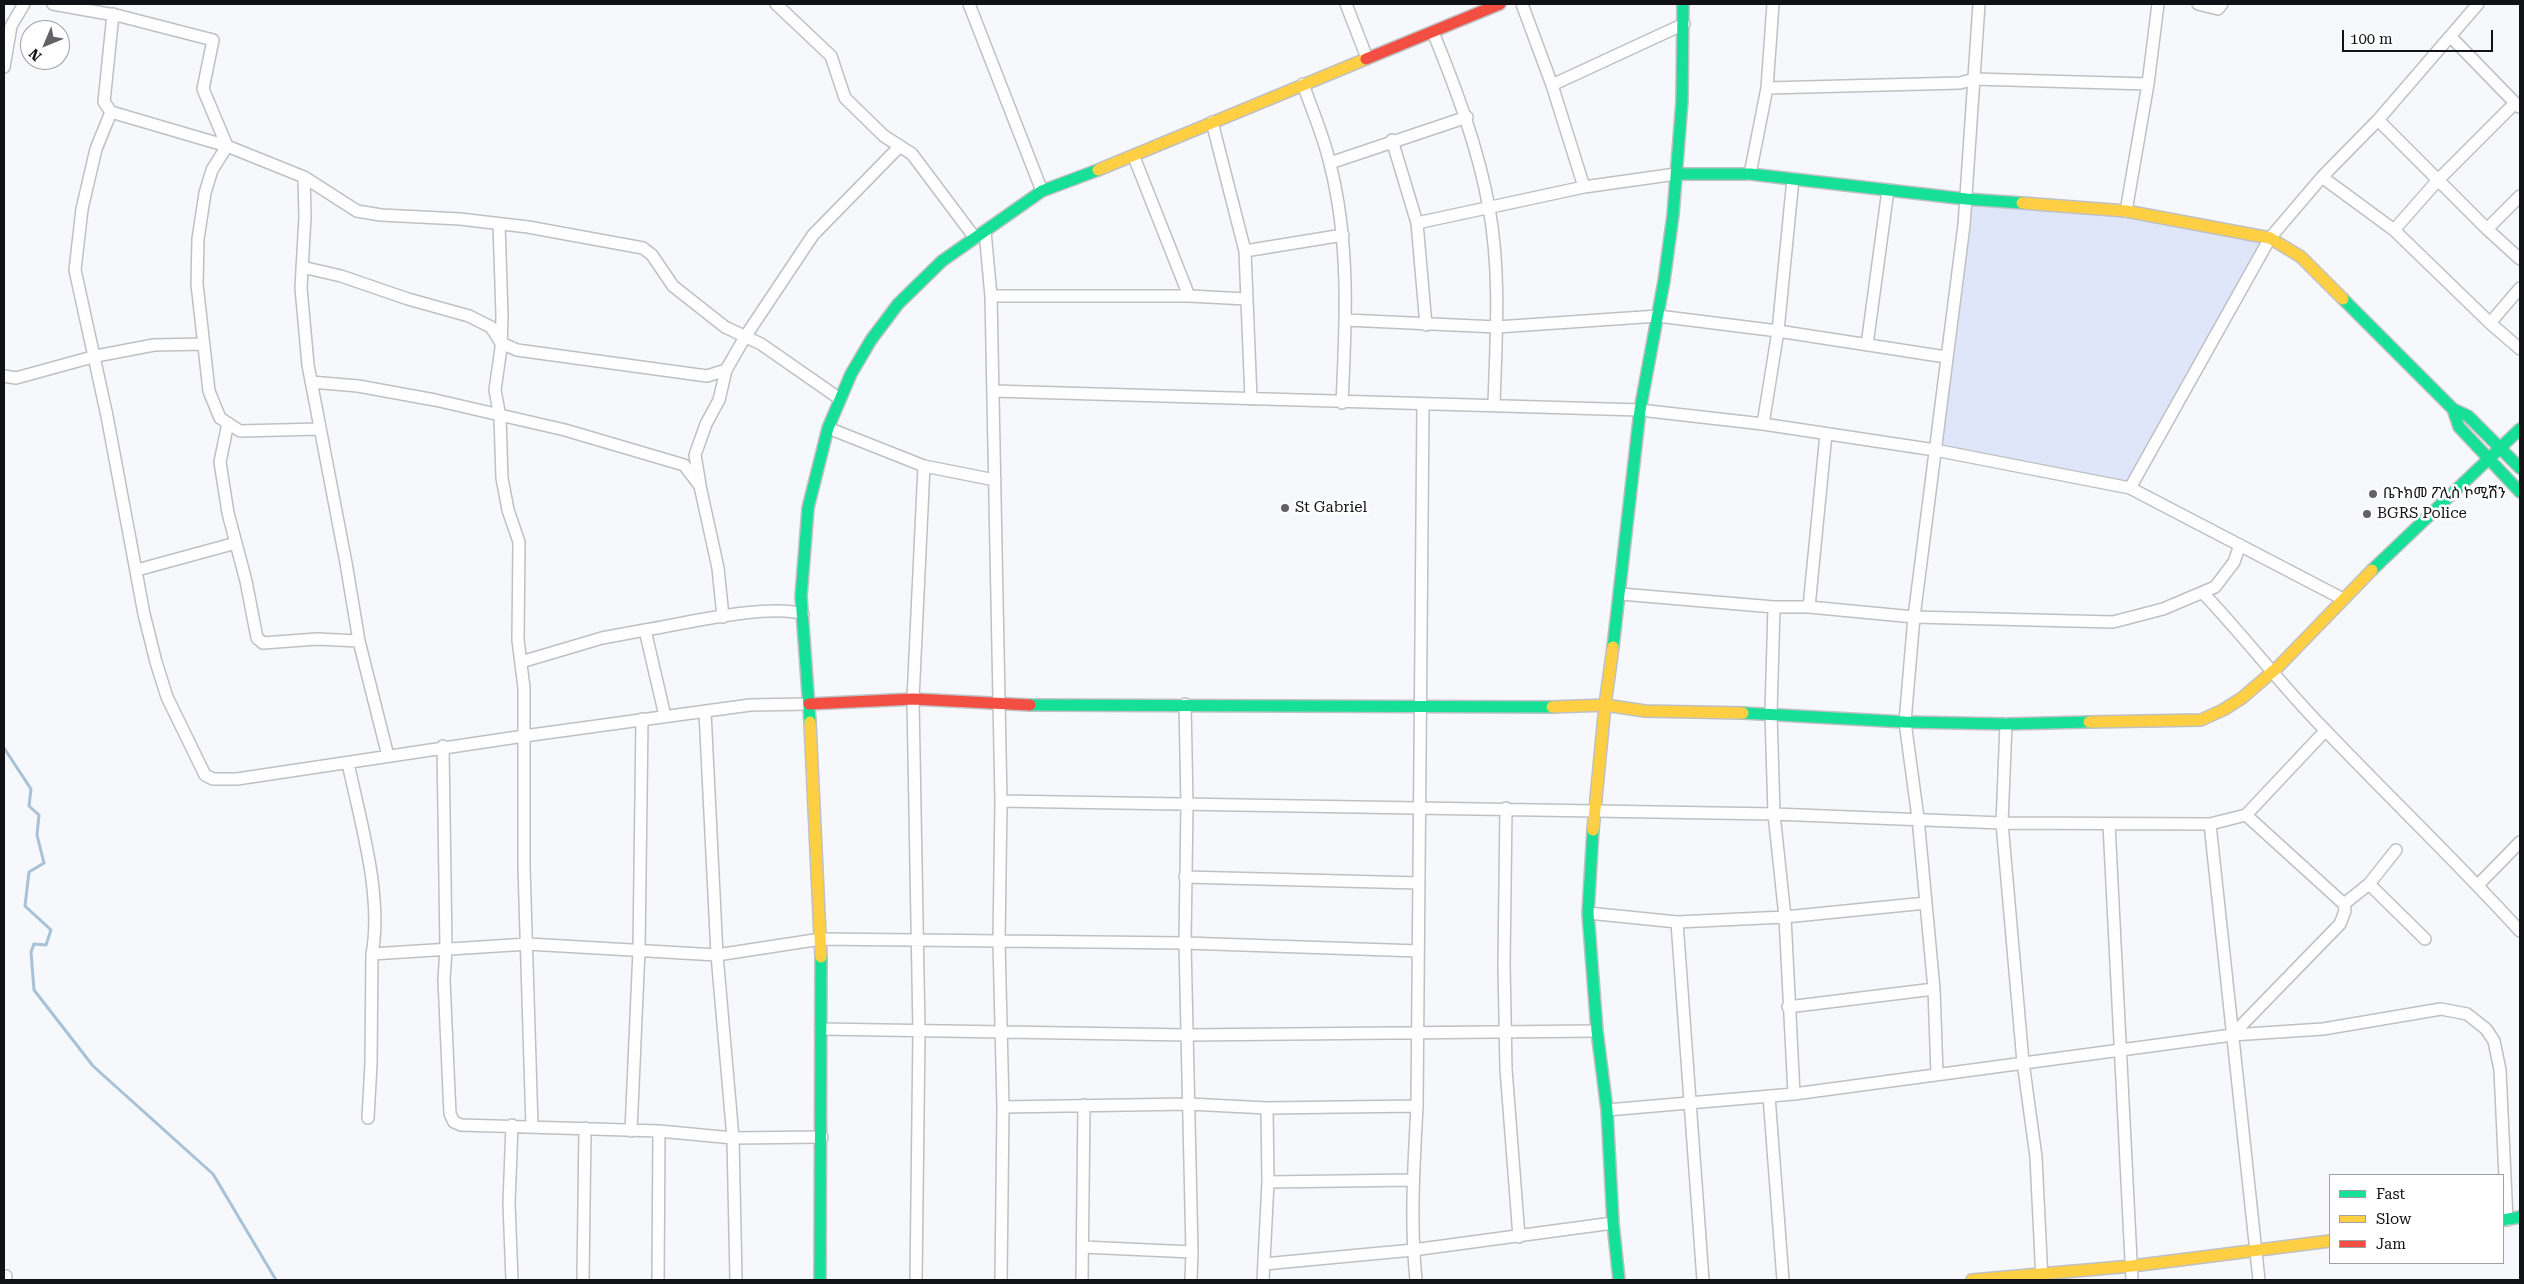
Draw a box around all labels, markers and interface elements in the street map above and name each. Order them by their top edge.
north arrow [20,20,70,70]
scale bar [2344,20,2495,52]
text: 100 m [2350,30,2393,48]
text: N [26,45,45,64]
place label: ቤጉክመ ፖሊስ ኮሚሽን [2383,485,2506,503]
marker: ቤጉክመ ፖሊስ ኮሚሽን [2367,488,2379,500]
place label: St Gabriel [1295,499,1367,517]
marker: St Gabriel [1279,502,1291,514]
place label: BGRS Police [2377,505,2467,523]
marker: BGRS Police [2361,508,2373,520]
legend [2329,1174,2504,1264]
text: Fast [2376,1185,2405,1203]
text: Slow [2376,1210,2411,1228]
text: Jam [2376,1235,2406,1253]

